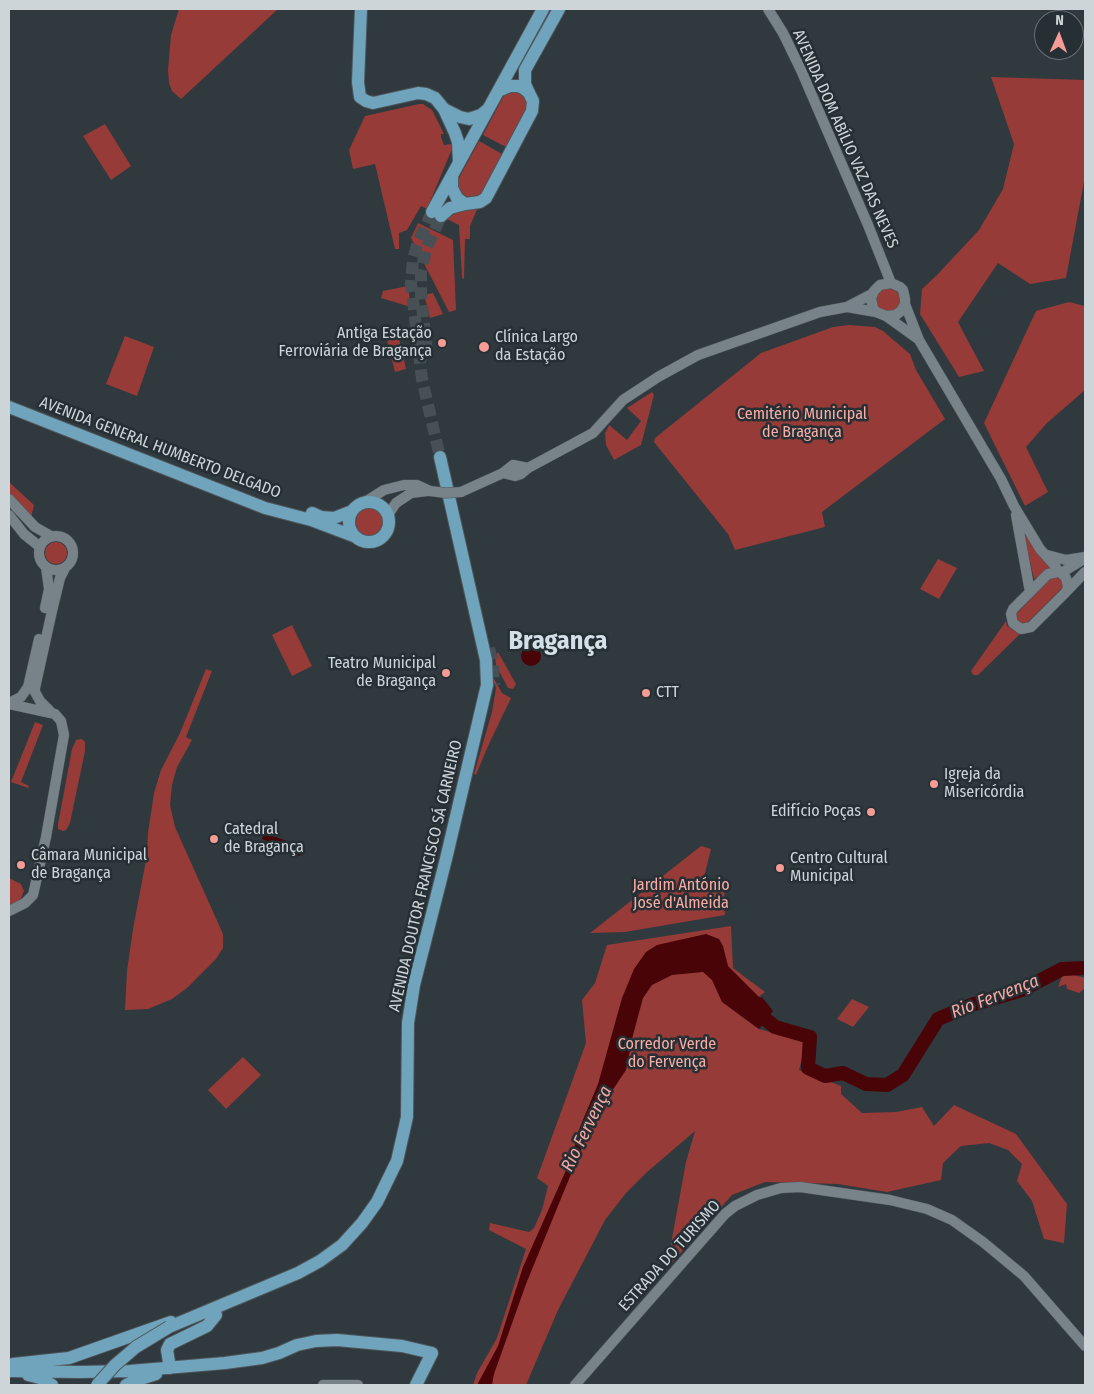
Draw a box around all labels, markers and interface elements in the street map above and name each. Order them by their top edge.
north arrow [1034,10,1084,60]
text: N [1055,12,1064,29]
street label: AVENIDA DOM ABÍLIO VAZ DAS NEVES [788,27,902,251]
place label: Antiga Estação Ferroviária de Bragança [279,324,432,362]
place label: Clínica Largo da Estação [495,328,578,366]
marker: Antiga Estação Ferroviária de Bragança [436,337,448,349]
marker: Clínica Largo da Estação [477,340,491,354]
street label: AVENIDA GENERAL HUMBERTO DELGADO [37,393,283,503]
park label: Cemitério Municipal de Bragança [737,405,867,443]
district label: Bragança [509,626,607,658]
place label: Teatro Municipal de Bragança [328,654,436,692]
marker: Teatro Municipal de Bragança [440,667,452,679]
place label: CTT [656,683,679,703]
marker: CTT [640,687,652,699]
street label: AVENIDA DOUTOR FRANCISCO SÁ CARNEIRO [385,738,467,1014]
place label: Igreja da Misericórdia [944,765,1024,803]
marker: Igreja da Misericórdia [928,778,940,790]
place label: Edifício Poças [771,802,861,822]
marker: Edifício Poças [865,806,877,818]
place label: Catedral de Bragança [224,820,304,858]
marker: Catedral de Bragança [208,833,220,845]
place label: Câmara Municipal de Bragança [31,846,147,884]
place label: Centro Cultural Municipal [790,849,888,887]
marker: Câmara Municipal de Bragança [15,859,27,871]
marker: Centro Cultural Municipal [774,862,786,874]
park label: Jardim António José d'Almeida [632,876,730,914]
water label: Rio Fervença [948,970,1042,1024]
park label: Corredor Verde do Fervença [618,1035,716,1073]
water label: Rio Fervença [557,1083,617,1175]
street label: ESTRADA DO TURISMO [615,1197,725,1315]

